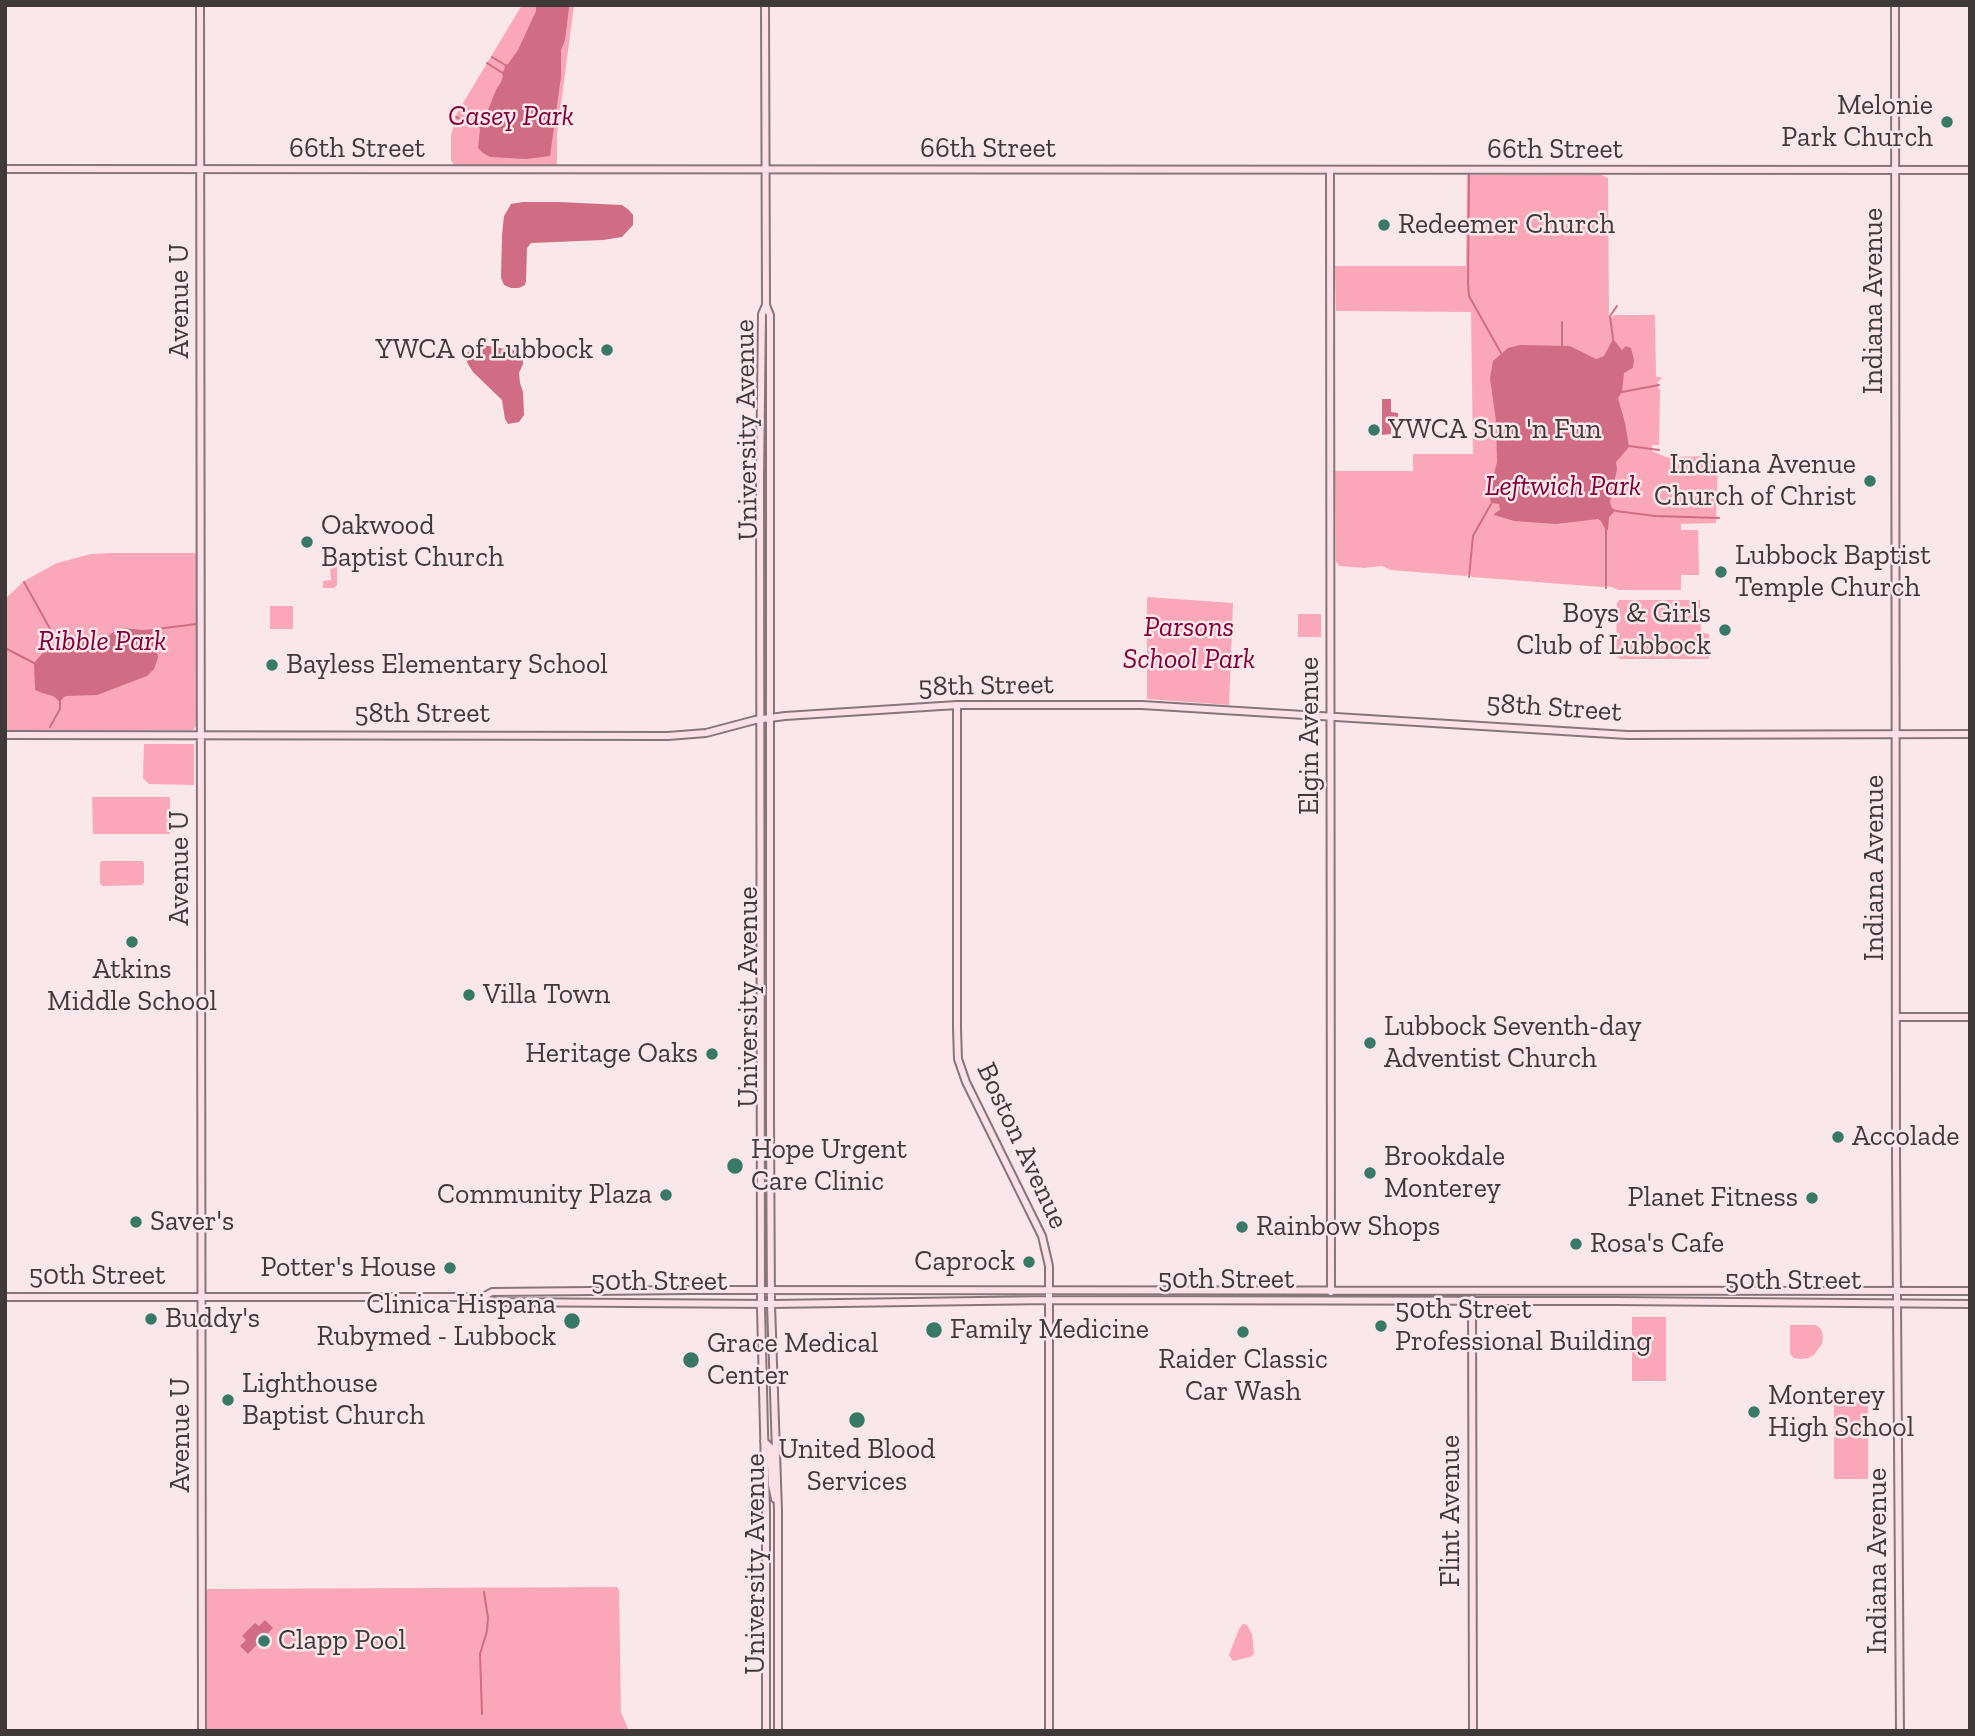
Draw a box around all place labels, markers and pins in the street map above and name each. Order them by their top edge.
place label: Melonie Park Church [1781,89,1933,155]
marker: Melonie Park Church [1939,114,1955,130]
place label: Redeemer Church [1398,208,1615,242]
marker: Redeemer Church [1376,217,1392,233]
place label: YWCA of Lubbock [376,333,593,367]
marker: YWCA of Lubbock [599,342,615,358]
place label: YWCA Sun 'n Fun [1388,413,1601,447]
marker: YWCA Sun 'n Fun [1366,422,1382,438]
place label: Indiana Avenue Church of Christ [1654,448,1856,514]
marker: Indiana Avenue Church of Christ [1862,473,1878,489]
place label: Oakwood Baptist Church [321,509,504,575]
marker: Oakwood Baptist Church [299,534,315,550]
place label: Lubbock Baptist Temple Church [1735,539,1931,605]
marker: Lubbock Baptist Temple Church [1713,564,1729,580]
place label: Boys & Girls Club of Lubbock [1516,597,1711,663]
marker: Boys & Girls Club of Lubbock [1717,622,1733,638]
place label: Bayless Elementary School [286,648,608,682]
marker: Bayless Elementary School [264,657,280,673]
marker: Atkins Middle School [124,934,140,950]
place label: Atkins Middle School [47,953,217,1019]
place label: Villa Town [483,978,610,1012]
marker: Villa Town [461,987,477,1003]
place label: Lubbock Seventh-day Adventist Church [1384,1010,1642,1076]
marker: Lubbock Seventh-day Adventist Church [1362,1035,1378,1051]
place label: Heritage Oaks [525,1037,698,1071]
marker: Heritage Oaks [704,1046,720,1062]
place label: Accolade [1852,1120,1959,1154]
marker: Accolade [1830,1129,1846,1145]
place label: Hope Urgent Care Clinic [751,1133,907,1199]
place label: Brookdale Monterey [1384,1140,1505,1206]
marker: Hope Urgent Care Clinic [725,1156,745,1176]
marker: Brookdale Monterey [1362,1165,1378,1181]
place label: Community Plaza [437,1178,652,1212]
place label: Planet Fitness [1627,1181,1798,1215]
marker: Community Plaza [658,1187,674,1203]
marker: Planet Fitness [1804,1190,1820,1206]
place label: Saver's [150,1205,234,1239]
place label: Rainbow Shops [1256,1210,1440,1244]
marker: Saver's [128,1214,144,1230]
marker: Rainbow Shops [1234,1219,1250,1235]
place label: Rosa's Cafe [1590,1227,1724,1261]
marker: Rosa's Cafe [1568,1236,1584,1252]
place label: Caprock [914,1245,1015,1279]
place label: Potter's House [261,1251,436,1285]
marker: Caprock [1021,1254,1037,1270]
marker: Potter's House [442,1260,458,1276]
place label: Clinica Hispana Rubymed - Lubbock [317,1288,556,1354]
place label: 50th Street Professional Building [1395,1293,1652,1359]
place label: Buddy's [165,1302,260,1336]
marker: Buddy's [143,1311,159,1327]
marker: Clinica Hispana Rubymed - Lubbock [562,1311,582,1331]
place label: Family Medicine [950,1313,1149,1347]
marker: 50th Street Professional Building [1373,1318,1389,1334]
marker: Family Medicine [924,1320,944,1340]
marker: Raider Classic Car Wash [1235,1324,1251,1340]
place label: Grace Medical Center [707,1327,878,1393]
place label: Raider Classic Car Wash [1158,1343,1328,1409]
marker: Grace Medical Center [681,1350,701,1370]
place label: Lighthouse Baptist Church [242,1367,425,1433]
place label: Monterey High School [1768,1379,1914,1445]
marker: Lighthouse Baptist Church [220,1392,236,1408]
marker: Monterey High School [1746,1404,1762,1420]
marker: United Blood Services [847,1410,867,1430]
place label: United Blood Services [779,1433,935,1499]
place label: Clapp Pool [278,1624,406,1658]
marker: Clapp Pool [256,1633,272,1649]

